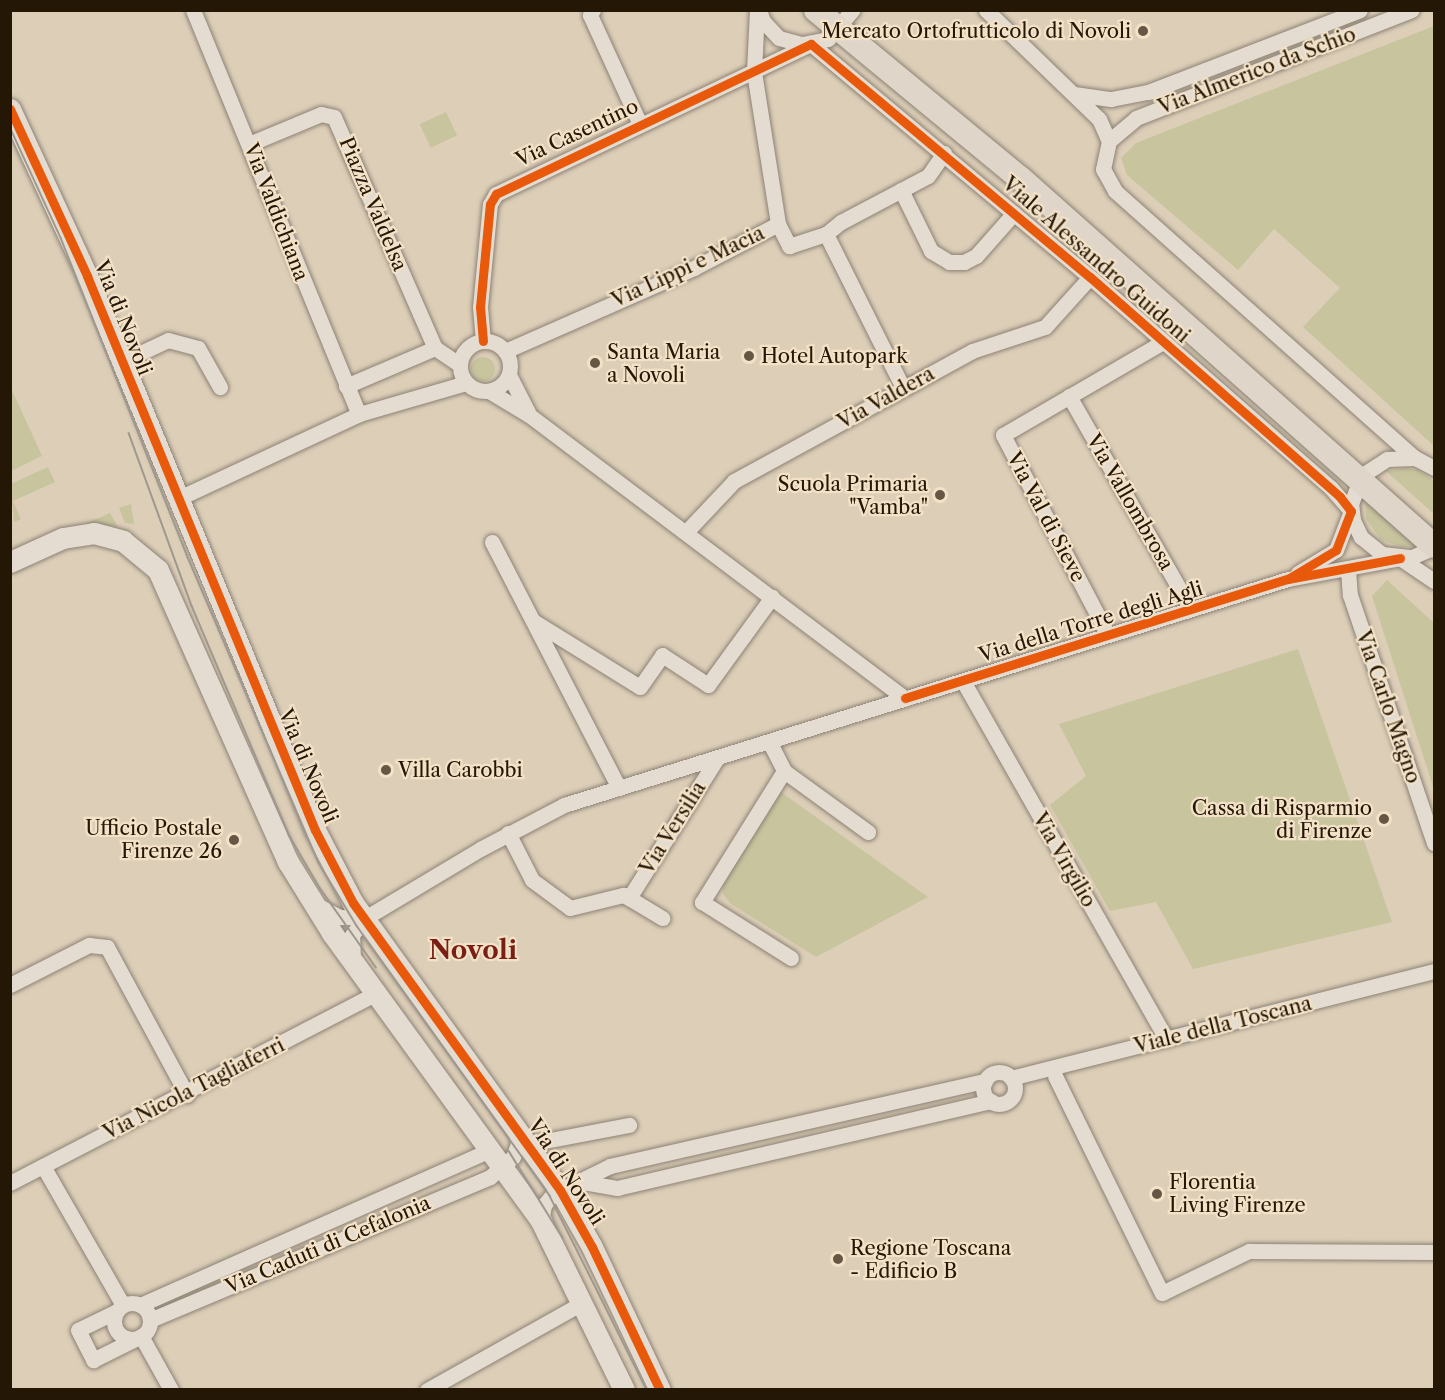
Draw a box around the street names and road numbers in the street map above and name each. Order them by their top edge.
street label: Via Almerico da Schio [1154,22,1360,120]
street label: Via Casentino [512,94,642,172]
street label: Piazza Valdelsa [334,133,412,275]
street label: Via Valdichiana [239,139,313,285]
street label: Viale Alessandro Guidoni [997,172,1195,348]
street label: Via Lippi e Macia [608,221,768,313]
street label: Via di Novoli [89,257,157,379]
street label: Via Valdera [833,361,939,435]
street label: Via Vallombrosa [1081,429,1179,575]
street label: Via Val di Sieve [1001,447,1091,587]
street label: Via della Torre degli Agli [975,576,1207,668]
street label: Via Carlo Magno [1351,627,1425,787]
street label: Via di Novoli [273,705,343,827]
street label: Via Versilia [635,777,711,879]
street label: Via Virgilio [1027,808,1101,912]
street label: Viale della Toscana [1131,991,1315,1059]
street label: Via Nicola Tagliaferri [99,1033,289,1145]
street label: Via di Novoli [523,1114,609,1230]
street label: Via Caduti di Cefalonia [222,1191,434,1299]

